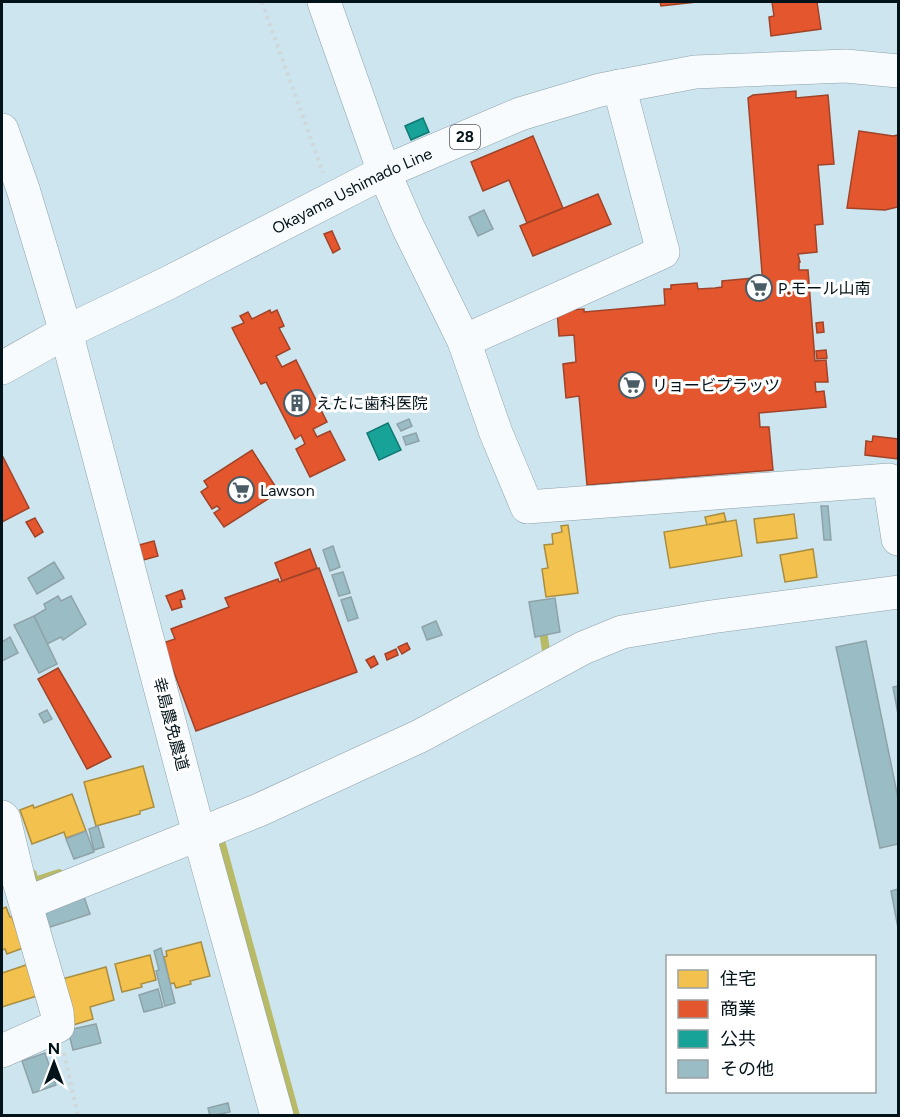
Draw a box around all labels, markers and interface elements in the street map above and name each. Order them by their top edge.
road number: 28 [450,125,480,149]
street label: Okayama Ushimado Line [269,143,435,238]
supermarket icon: P.モール山南 [744,273,774,303]
place label: P.モール山南 [778,279,871,298]
supermarket icon: リョービプラッツ [617,370,647,400]
place label: リョービプラッツ [652,376,780,395]
building icon: えたに歯科医院 [282,388,312,418]
place label: えたに歯科医院 [316,394,428,413]
supermarket icon: Lawson [226,475,256,505]
place label: Lawson [260,481,315,500]
street label: 幸島農免農道 [149,675,193,773]
legend [666,955,876,1093]
text: 住宅 [720,968,756,990]
text: 商業 [720,998,756,1020]
text: 公共 [720,1028,756,1050]
north arrow [24,1033,84,1093]
text: N [48,1039,60,1058]
text: その他 [720,1058,774,1080]

